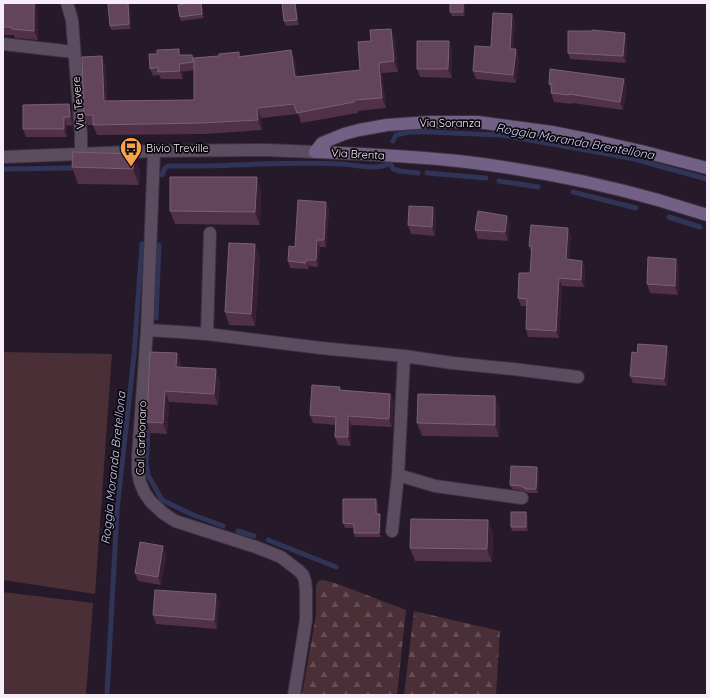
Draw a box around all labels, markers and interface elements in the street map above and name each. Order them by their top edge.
street label: Via Tevere [69,76,87,130]
street label: Via Soranza [419,116,481,130]
water label: Roggia Moranda Brentellona [495,120,656,162]
bus stop icon: Bivio Treville [118,135,144,168]
place label: Bivio Treville [146,141,209,155]
street label: Via Brenta [331,146,385,162]
water label: Roggia Moranda Bretellona [98,390,129,545]
street label: Cal Carbonaro [133,400,149,475]

